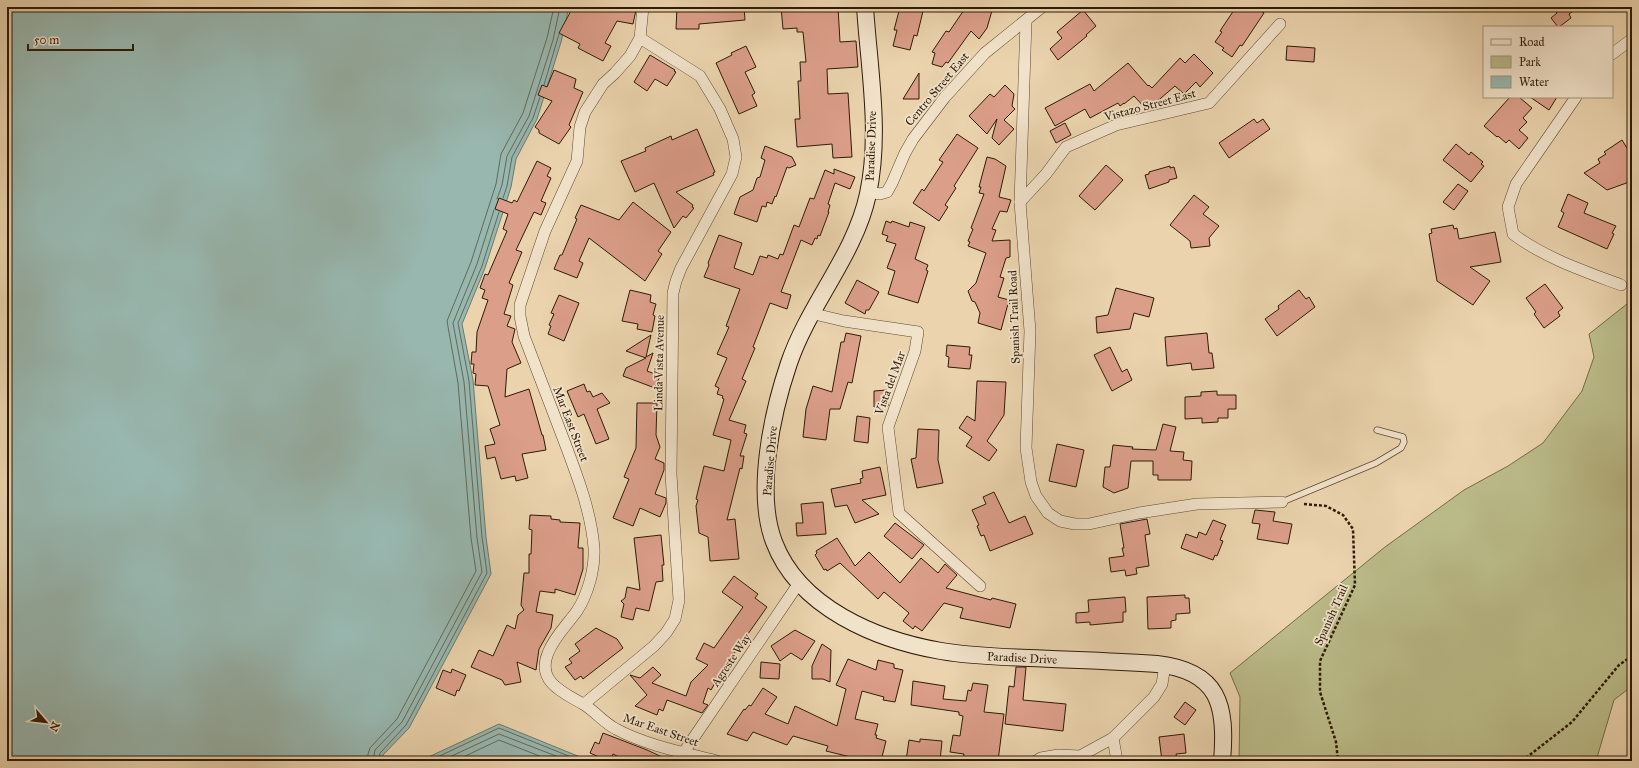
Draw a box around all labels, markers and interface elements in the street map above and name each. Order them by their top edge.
scale bar [28,26,133,52]
legend [1483,26,1613,98]
text: 50 m [34,33,59,47]
text: Road [1519,35,1545,49]
street label: Centro Street East [902,49,972,129]
text: Park [1519,55,1541,69]
text: Water [1519,75,1549,89]
street label: Vistazo Street East [1102,86,1198,124]
street label: Paradise Drive [863,111,879,181]
street label: Spanish Trail Road [1005,270,1023,364]
street label: Linda Vista Avenue [651,315,667,411]
street label: Vista del Mar [872,349,908,418]
street label: Mar East Street [550,385,592,464]
street label: Paradise Drive [760,425,780,497]
street label: Spanish Trail [1311,582,1351,648]
street label: Agreste Way [708,631,755,690]
street label: Paradise Drive [987,649,1057,667]
north arrow [26,702,66,742]
street label: Mar East Street [621,710,701,750]
text: N [46,719,62,734]

